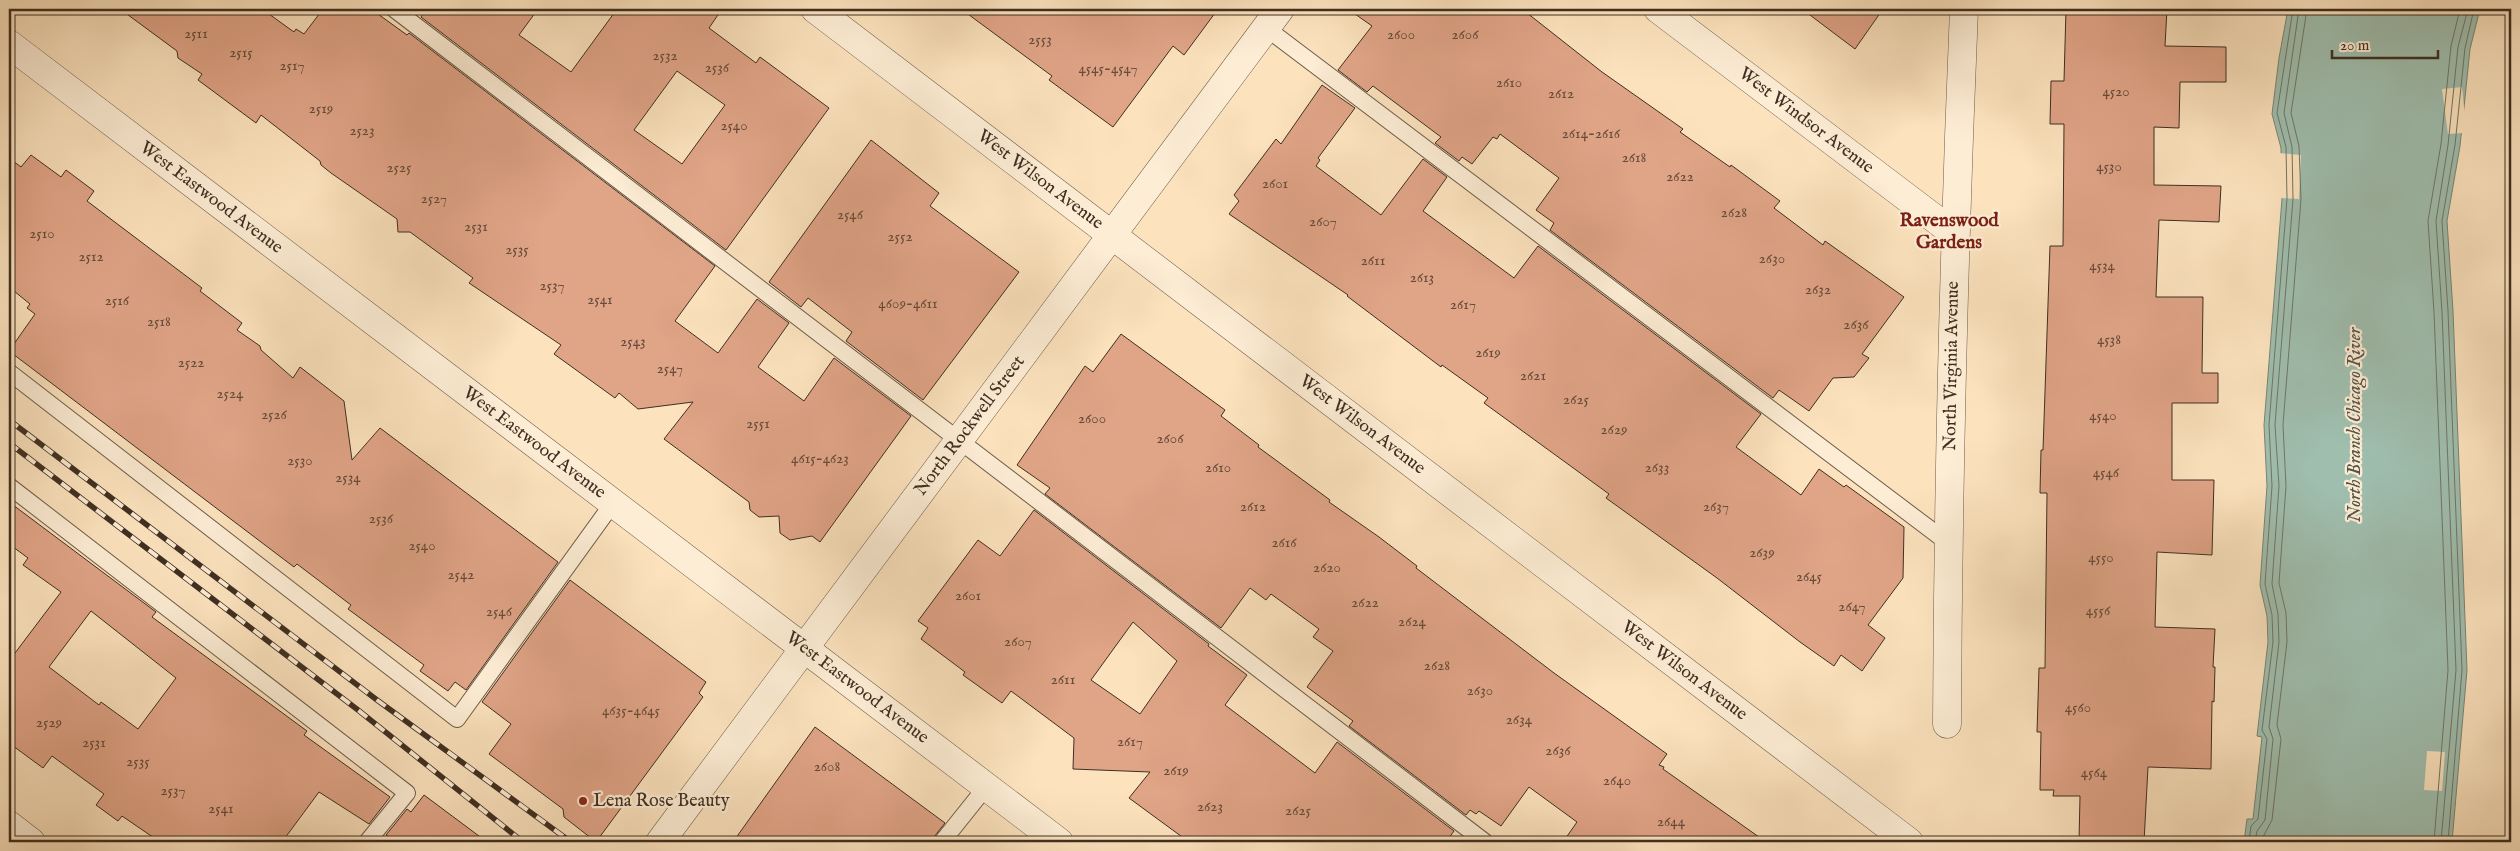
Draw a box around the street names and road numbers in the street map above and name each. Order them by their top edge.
street label: West Windsor Avenue [1734,63,1878,179]
street label: West Wilson Avenue [972,125,1108,235]
street label: West Eastwood Avenue [135,137,287,259]
street label: North Virginia Avenue [1939,281,1965,451]
street label: North Rockwell Street [910,351,1030,501]
street label: West Wilson Avenue [1294,370,1430,480]
street label: West Eastwood Avenue [458,382,610,504]
street label: West Wilson Avenue [1616,616,1752,726]
street label: West Eastwood Avenue [781,627,933,749]

